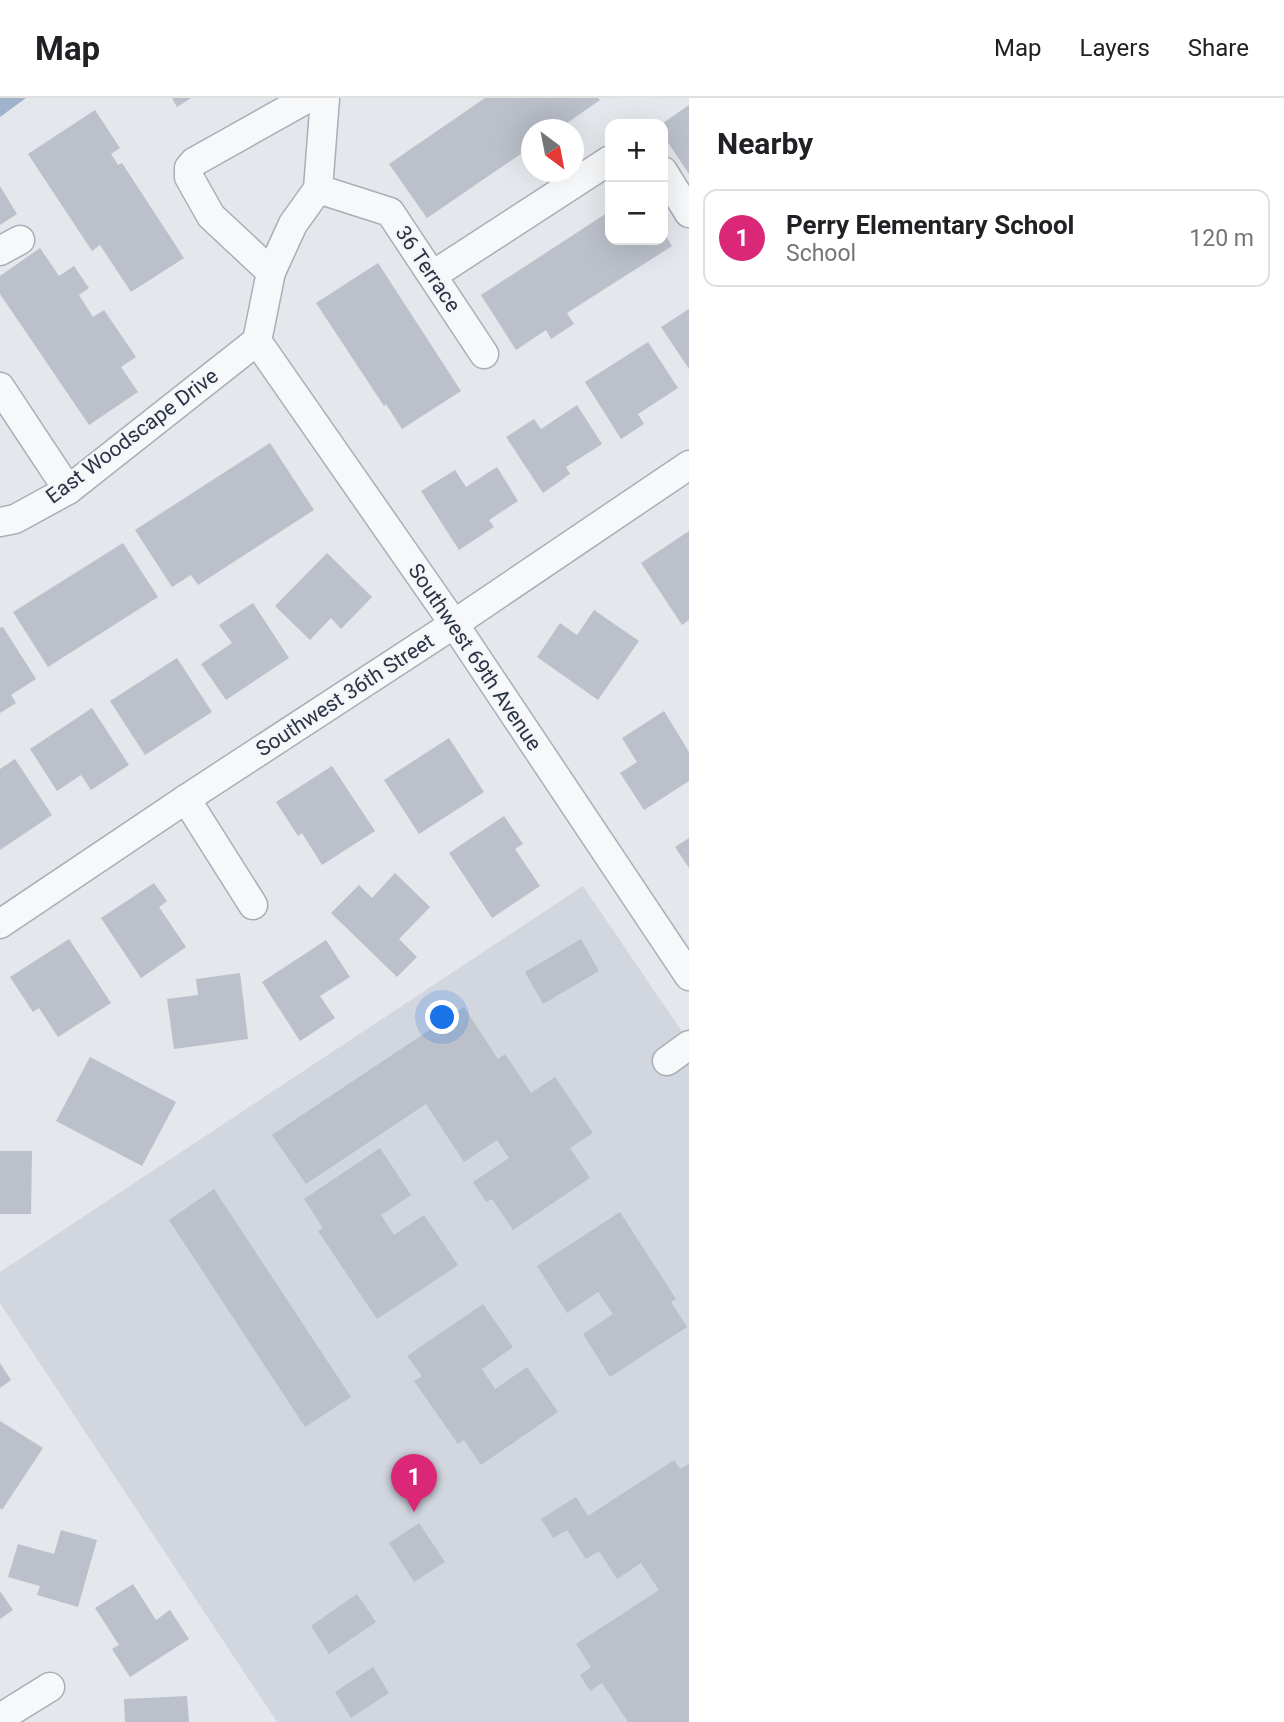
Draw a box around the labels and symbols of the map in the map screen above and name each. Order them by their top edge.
north arrow [521,119,584,182]
street label: 36 Terrace [391,221,465,317]
street label: East Woodscape Drive [41,364,223,508]
street label: Southwest 69th Avenue [403,559,547,755]
street label: Southwest 36th Street [252,629,438,761]
your location [425,1000,459,1034]
pin: 1 [391,1454,437,1512]

